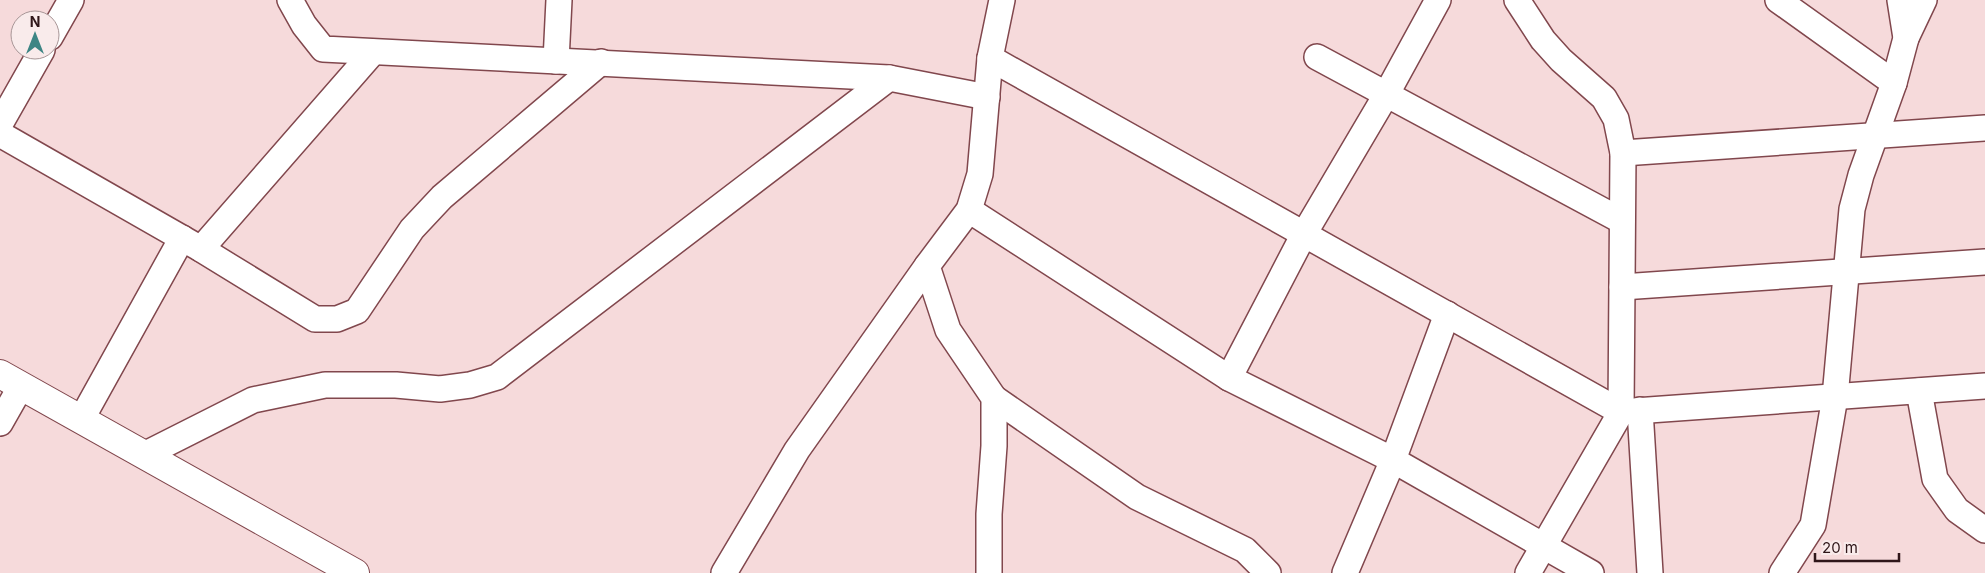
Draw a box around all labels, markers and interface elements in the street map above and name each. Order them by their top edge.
north arrow [10,10,60,60]
text: N [30,13,40,30]
scale bar [1815,530,1899,562]
text: 20 m [1822,538,1858,557]

